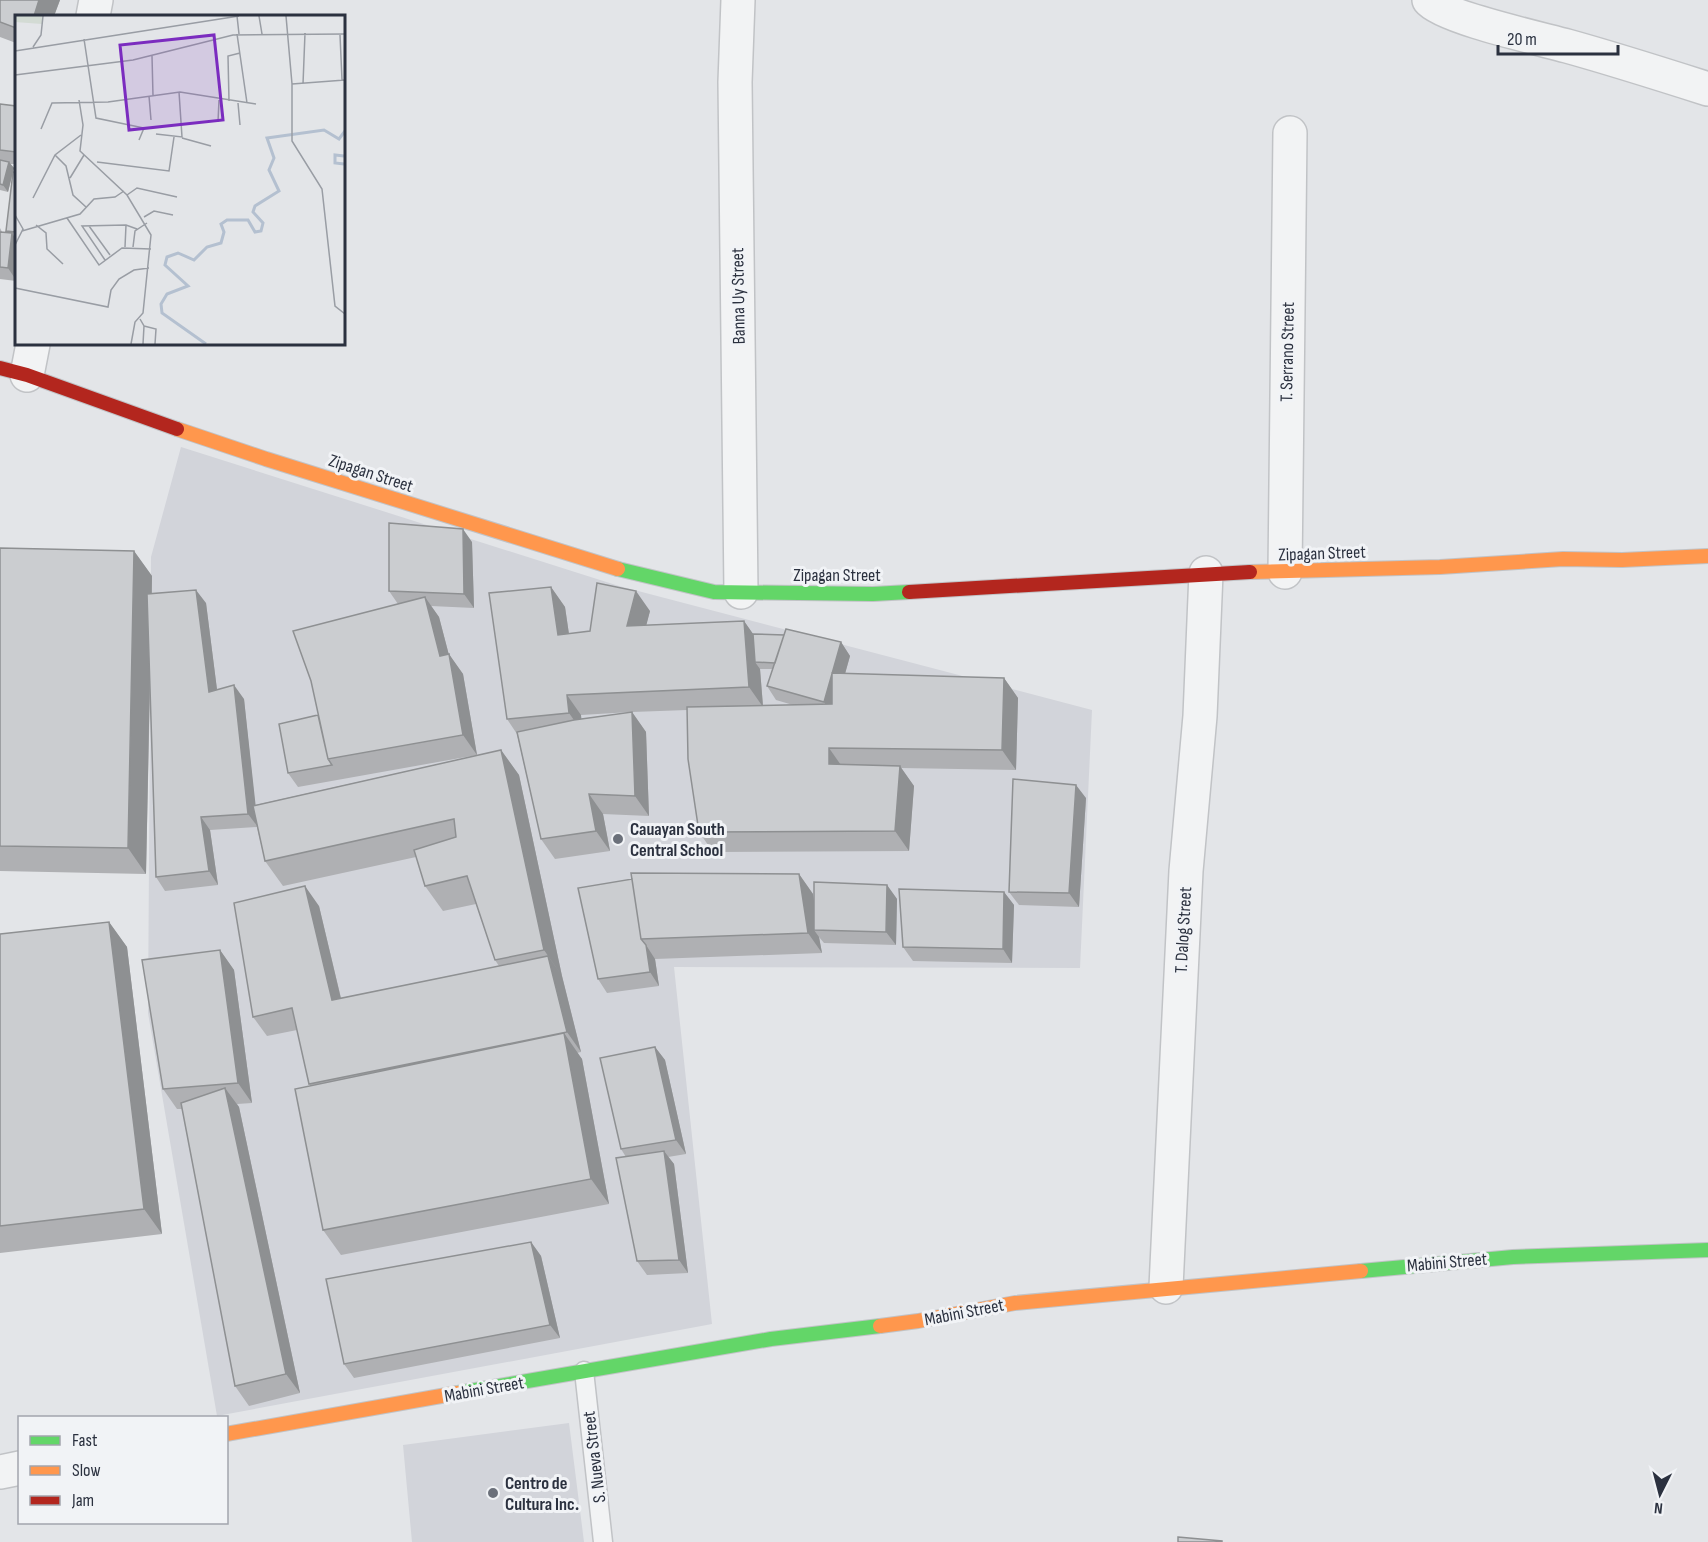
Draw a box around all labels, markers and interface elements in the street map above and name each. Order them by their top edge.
inset map [15,15,345,345]
scale bar [1498,18,1618,56]
text: 20 m [1507,29,1537,50]
street label: Banna Uy Street [727,247,750,345]
street label: T. Serrano Street [1276,301,1299,402]
street label: Zipagan Street [326,450,416,497]
street label: Zipagan Street [1278,541,1367,566]
street label: Zipagan Street [793,565,881,586]
place label: Cauayan South Central School [630,819,725,861]
marker: Cauayan South Central School [611,832,625,846]
street label: T. Dalog Street [1171,886,1196,974]
street label: Mabini Street [1406,1248,1488,1276]
street label: Mabini Street [923,1294,1006,1330]
street label: Mabini Street [443,1372,526,1407]
street label: S. Nueva Street [578,1409,611,1504]
legend [18,1416,228,1524]
text: Fast [72,1430,98,1451]
text: Slow [72,1460,101,1481]
north arrow [1630,1464,1690,1524]
place label: Centro de Cultura Inc. [505,1473,579,1515]
marker: Centro de Cultura Inc. [486,1486,500,1500]
text: Jam [71,1490,94,1511]
text: N [1653,1498,1664,1517]

